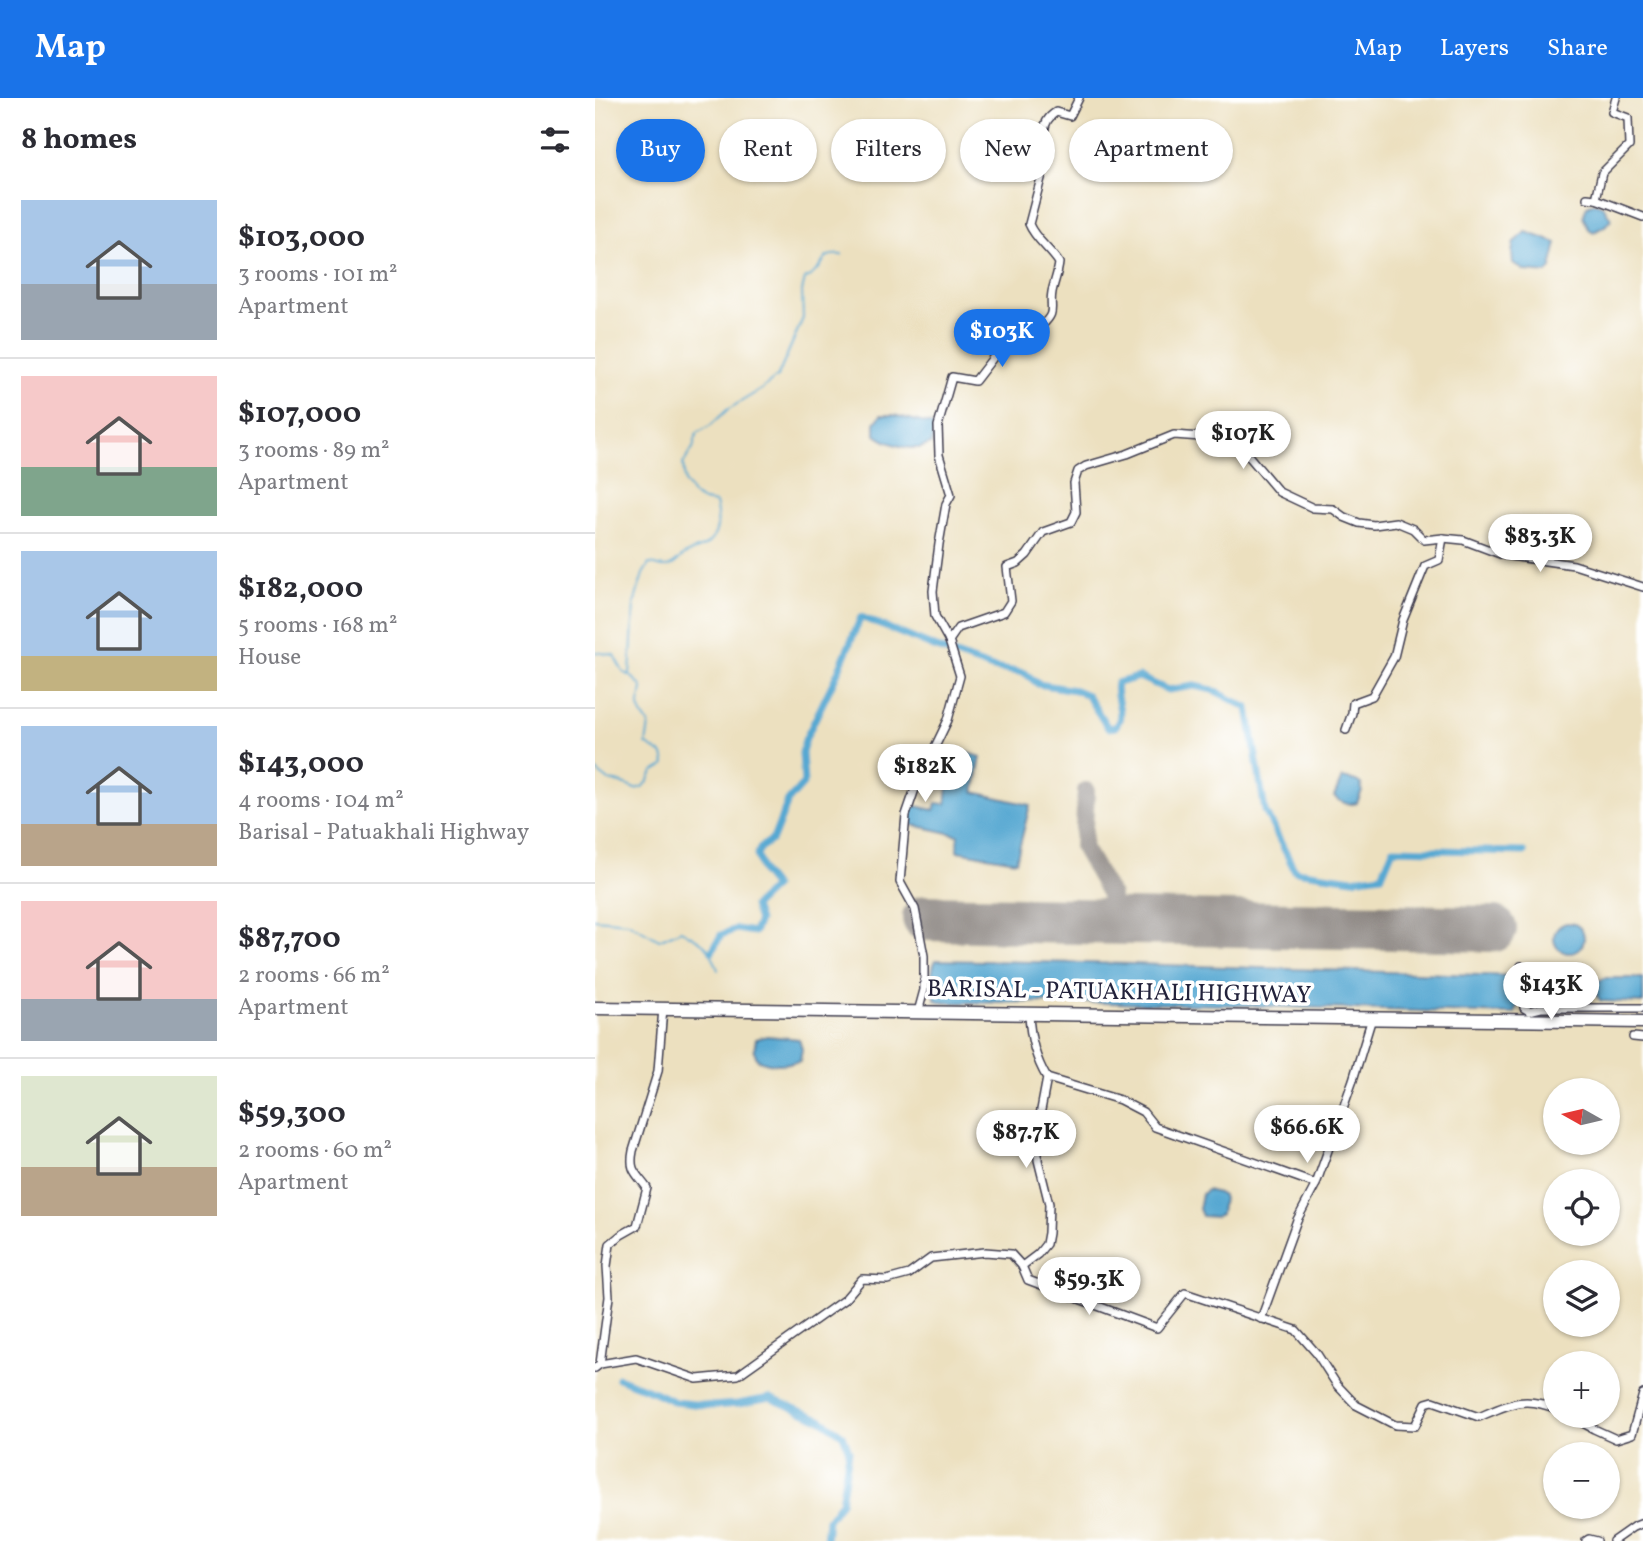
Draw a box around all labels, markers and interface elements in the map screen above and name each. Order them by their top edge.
text: Map [35,26,106,72]
text: Map [1354,32,1402,66]
text: Layers [1440,32,1509,66]
text: Share [1547,32,1608,66]
text: 8 homes [21,119,137,161]
chip: Buy [616,119,705,182]
chip: Rent [719,119,817,182]
chip: Filters [831,119,946,182]
chip: New [960,119,1055,182]
chip: Apartment [1069,119,1233,182]
icon: filters [536,121,574,159]
text: $103,000 [238,217,365,259]
icon: home [77,228,161,312]
text: 3 rooms · 101 m² [238,259,398,291]
text: Apartment [238,291,349,323]
pin: $103K [953,310,1051,369]
text: $103K [970,316,1034,348]
text: $107,000 [238,393,361,435]
icon: home [77,404,161,488]
pin: $107K [1194,412,1292,471]
text: $107K [1211,418,1275,450]
text: 3 rooms · 89 m² [238,435,390,467]
text: Apartment [238,467,349,499]
pin: $83.3K [1483,514,1597,574]
text: $83.3K [1504,521,1576,553]
text: $182,000 [238,568,363,610]
icon: home [77,579,161,663]
text: 5 rooms · 168 m² [238,610,397,642]
text: House [238,642,301,674]
text: $143,000 [238,743,364,785]
pin: $182K [876,744,974,804]
text: $182K [894,751,957,783]
icon: home [77,754,161,838]
text: 4 rooms · 104 m² [238,785,404,817]
text: Barisal - Patuakhali Highway [238,817,529,849]
text: $87,700 [238,918,341,960]
icon: home [77,929,161,1013]
text: 2 rooms · 66 m² [238,960,390,992]
pin: $143K [1502,962,1600,1022]
text: $143K [1519,969,1583,1001]
street label: BARISAL - PATUAKHALI HIGHWAY [927,973,1311,1013]
text: Apartment [238,992,349,1024]
north arrow [1543,1078,1621,1155]
map controls [1543,1078,1620,1519]
text: $59,300 [238,1093,346,1135]
icon: home [77,1104,161,1188]
pin: $66.6K [1250,1105,1364,1165]
pin: $87.7K [969,1110,1083,1170]
text: $66.6K [1270,1112,1344,1144]
text: $87.7K [992,1117,1060,1149]
text: 2 rooms · 60 m² [238,1135,392,1167]
text: Apartment [238,1167,349,1199]
button: locate [1543,1169,1620,1246]
pin: $59.3K [1032,1258,1146,1317]
button: layers [1543,1260,1620,1337]
text: $59.3K [1054,1264,1124,1296]
button: + [1543,1351,1620,1428]
button: − [1543,1442,1620,1519]

